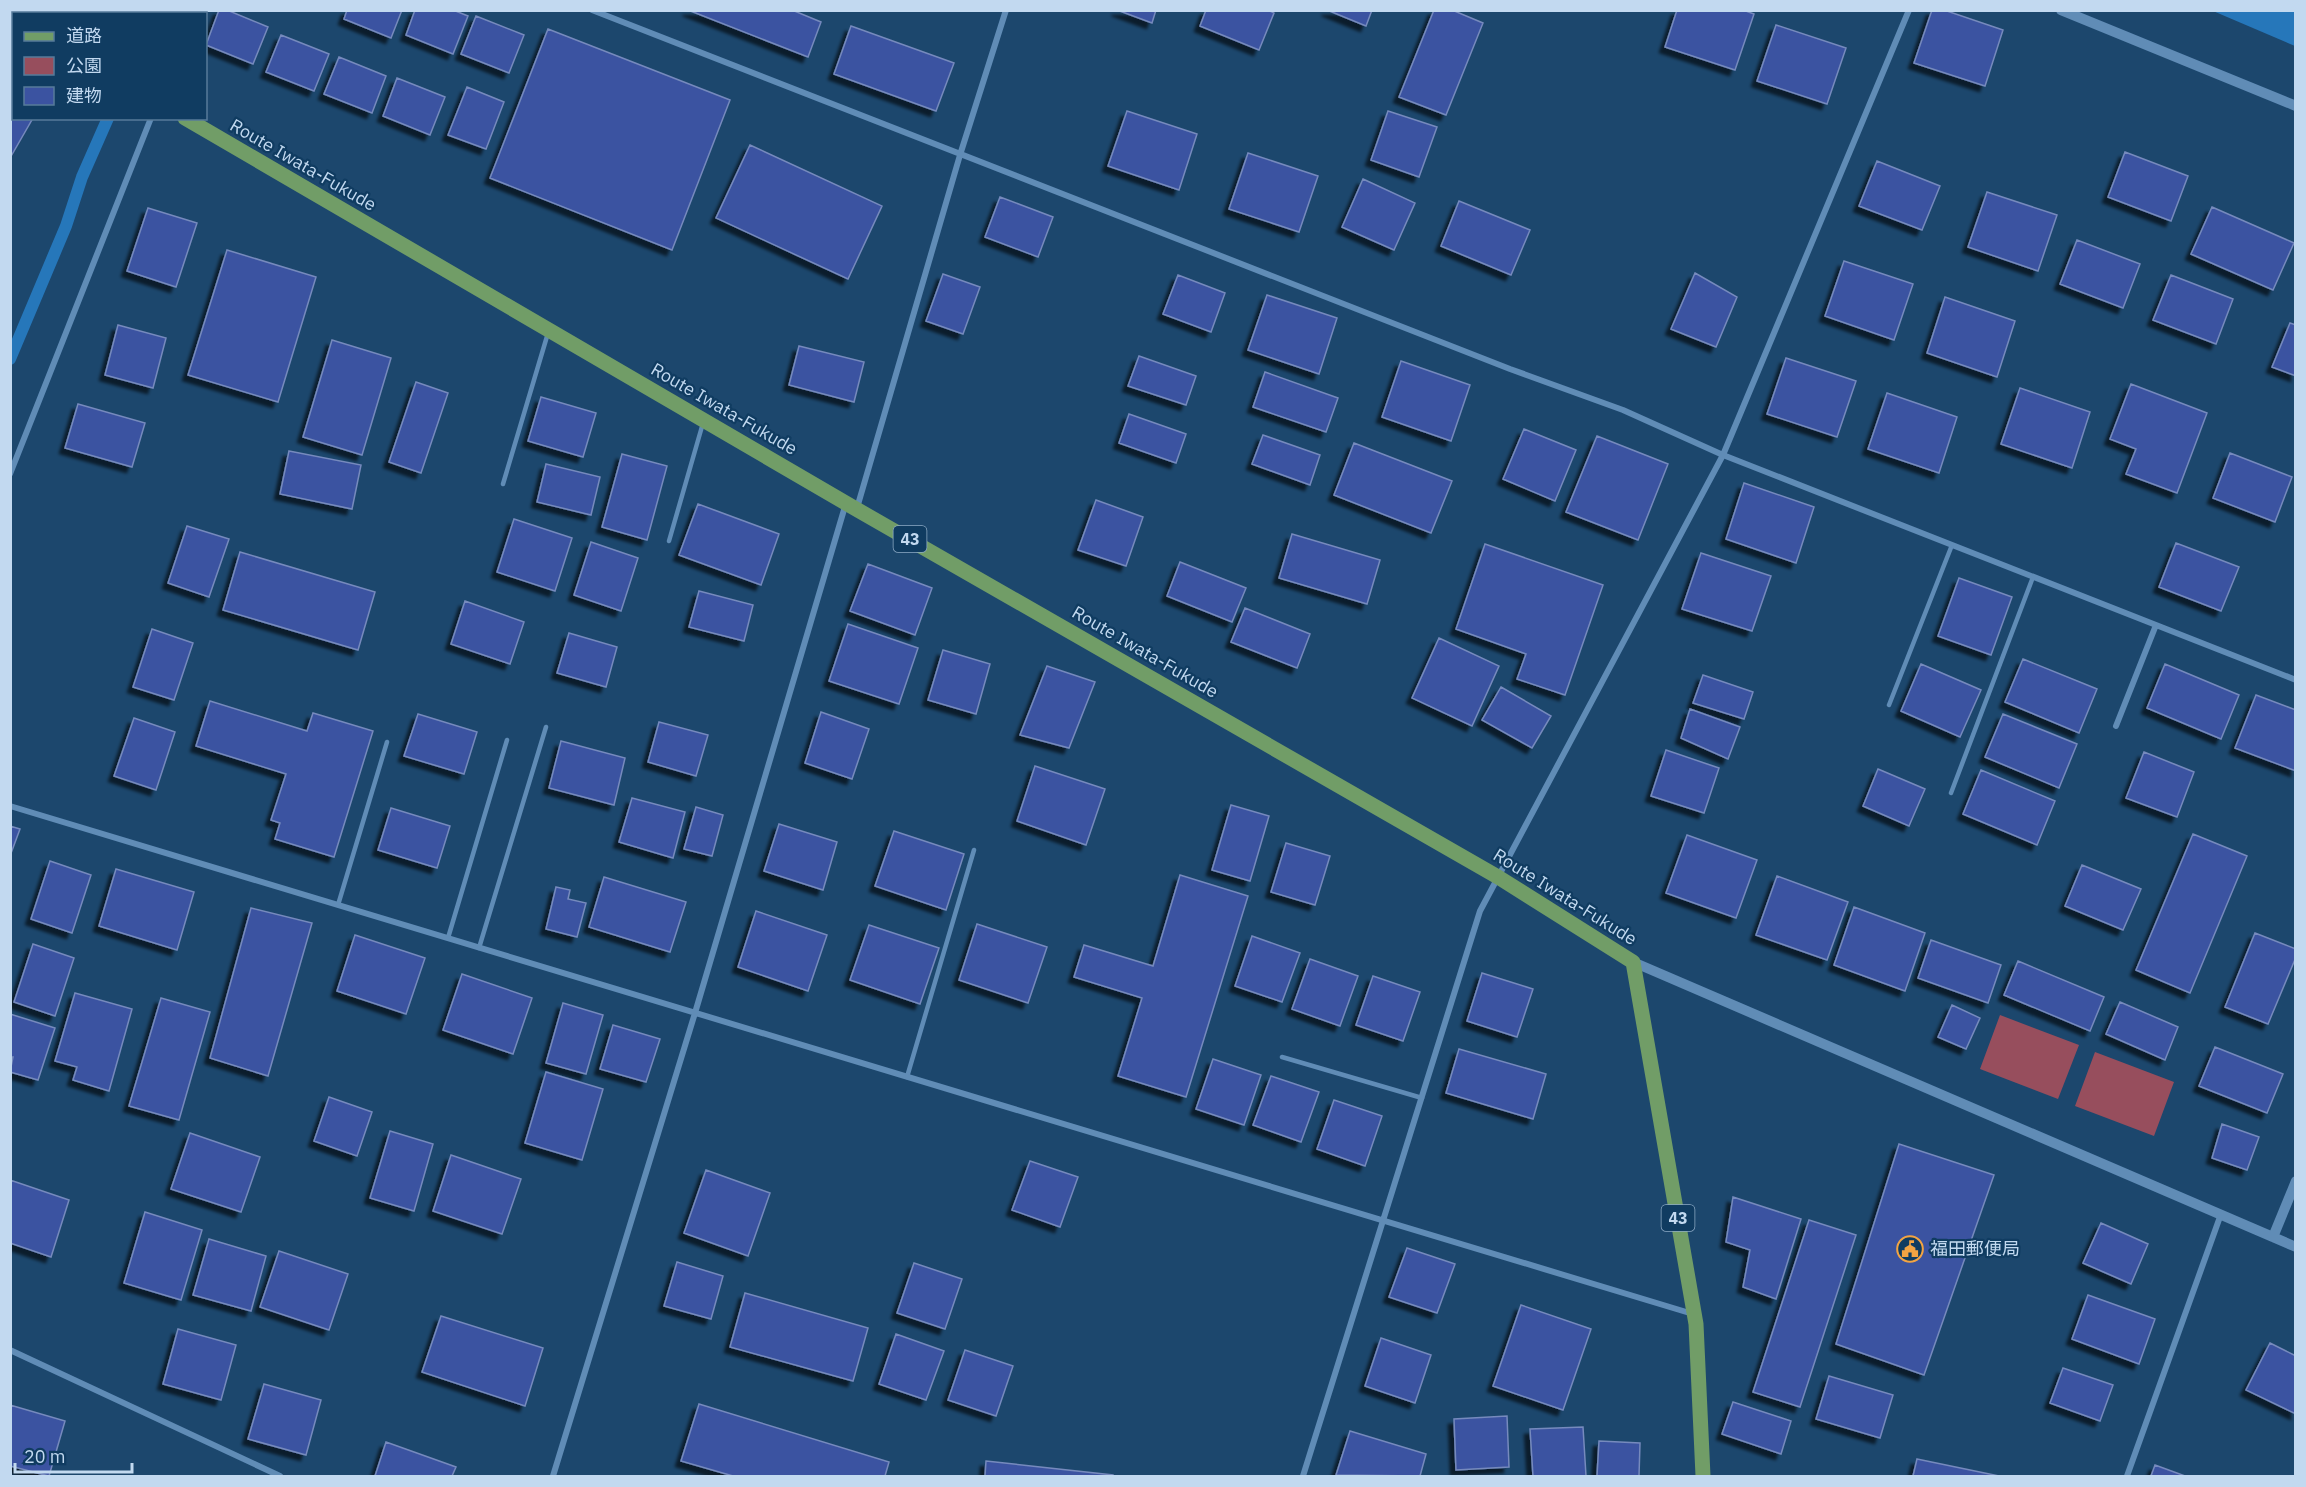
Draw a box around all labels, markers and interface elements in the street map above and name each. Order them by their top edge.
legend [12,12,207,120]
text: 道路 [66,24,102,47]
text: 公園 [66,54,102,77]
text: 建物 [66,84,102,107]
street label: Route Iwata-Fukude [226,113,381,216]
street label: Route Iwata-Fukude [647,357,802,460]
road number: 43 [894,526,926,552]
street label: Route Iwata-Fukude [1068,600,1223,703]
street label: Route Iwata-Fukude [1489,843,1641,950]
road number: 43 [1662,1205,1694,1231]
public building icon: 福田郵便局 [1895,1234,1925,1264]
place label: 福田郵便局 [1930,1237,2020,1260]
scale bar [15,1436,132,1474]
text: 20 m [24,1445,66,1468]

